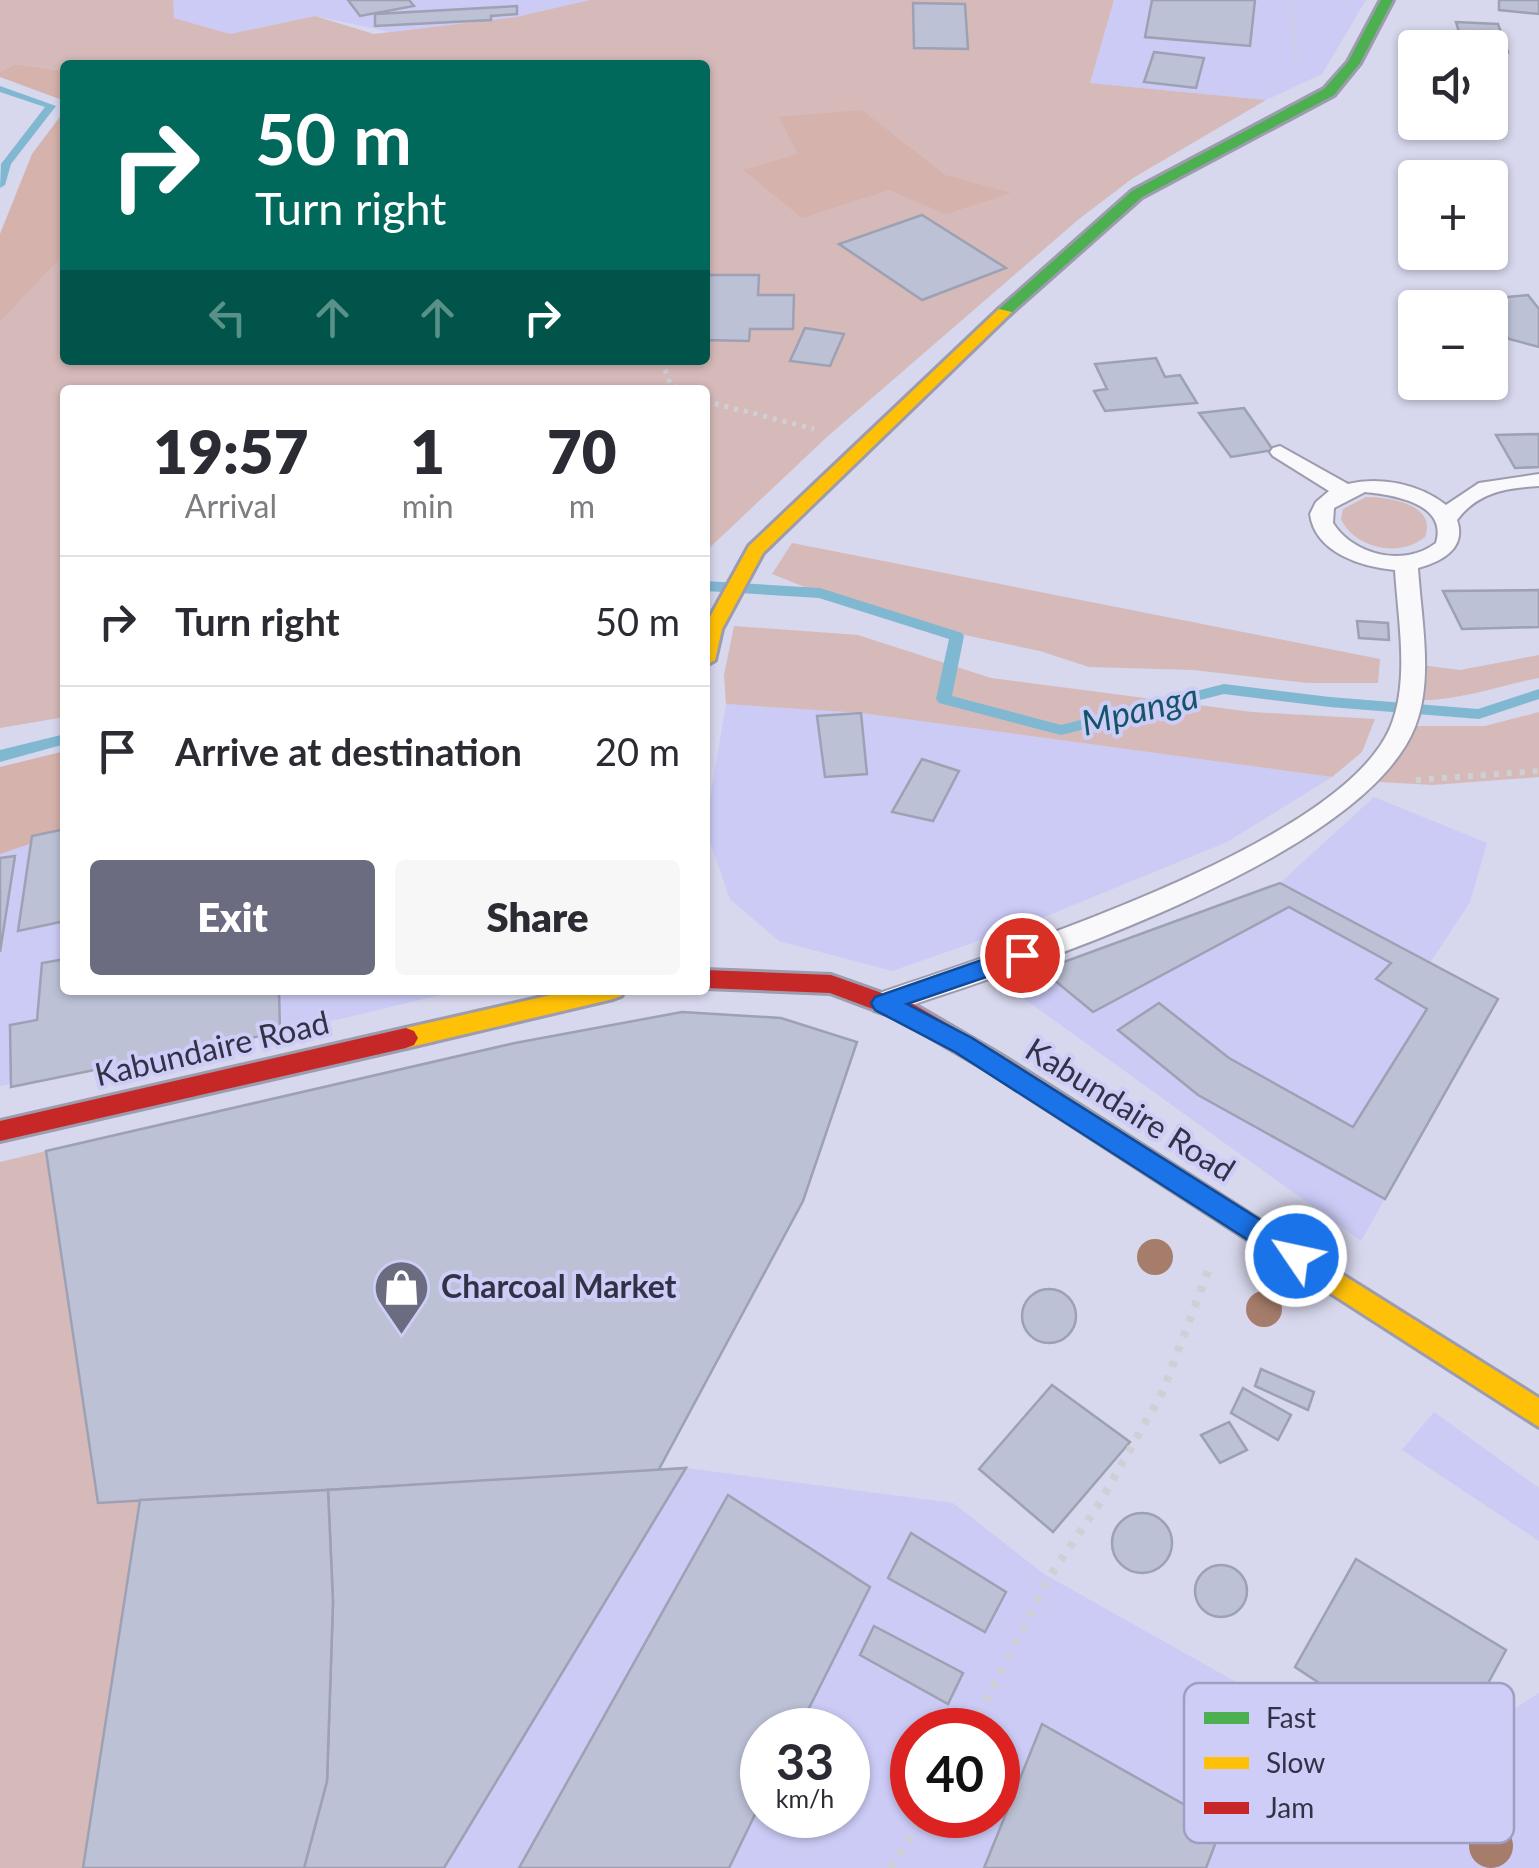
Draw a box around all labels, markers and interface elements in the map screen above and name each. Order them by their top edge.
map controls [1398,30,1508,400]
button: sound [1398,30,1508,140]
text: 50 m [255,96,412,180]
icon: right [90,100,220,230]
button: + [1398,160,1508,270]
text: Turn right [255,181,446,235]
icon: left [200,290,255,345]
icon: ahead [305,290,360,345]
icon: ahead [410,290,465,345]
icon: right [515,290,570,345]
button: − [1398,290,1508,400]
text: 19:57 [153,415,308,487]
text: 1 [410,415,445,487]
text: 70 [547,415,617,487]
text: Arrival [185,486,277,525]
text: min [402,486,454,525]
text: m [569,486,595,525]
icon: right [90,594,145,649]
text: Turn right [175,598,340,644]
text: 50 m [595,598,680,644]
water label: Mpanga [1077,673,1202,743]
icon: arrive [90,724,145,779]
text: Arrive at destination [175,728,522,774]
text: 20 m [595,728,680,774]
button: Exit [90,860,375,975]
button: Share [395,860,680,975]
pin [980,913,1065,998]
icon: arrive [995,928,1050,983]
street label: Kabundaire Road [91,1002,333,1093]
street label: Kabundaire Road [1019,1029,1243,1189]
position arrow [1244,1204,1348,1308]
shop icon: Charcoal Market [372,1257,432,1336]
place label: Charcoal Market [441,1266,677,1305]
legend [1184,1683,1514,1843]
text: Fast [1266,1700,1316,1734]
speed limit sign: 40 [890,1708,1020,1838]
text: 33 [776,1731,834,1791]
text: Slow [1266,1745,1325,1779]
text: km/h [776,1783,834,1813]
text: Jam [1266,1790,1314,1824]

